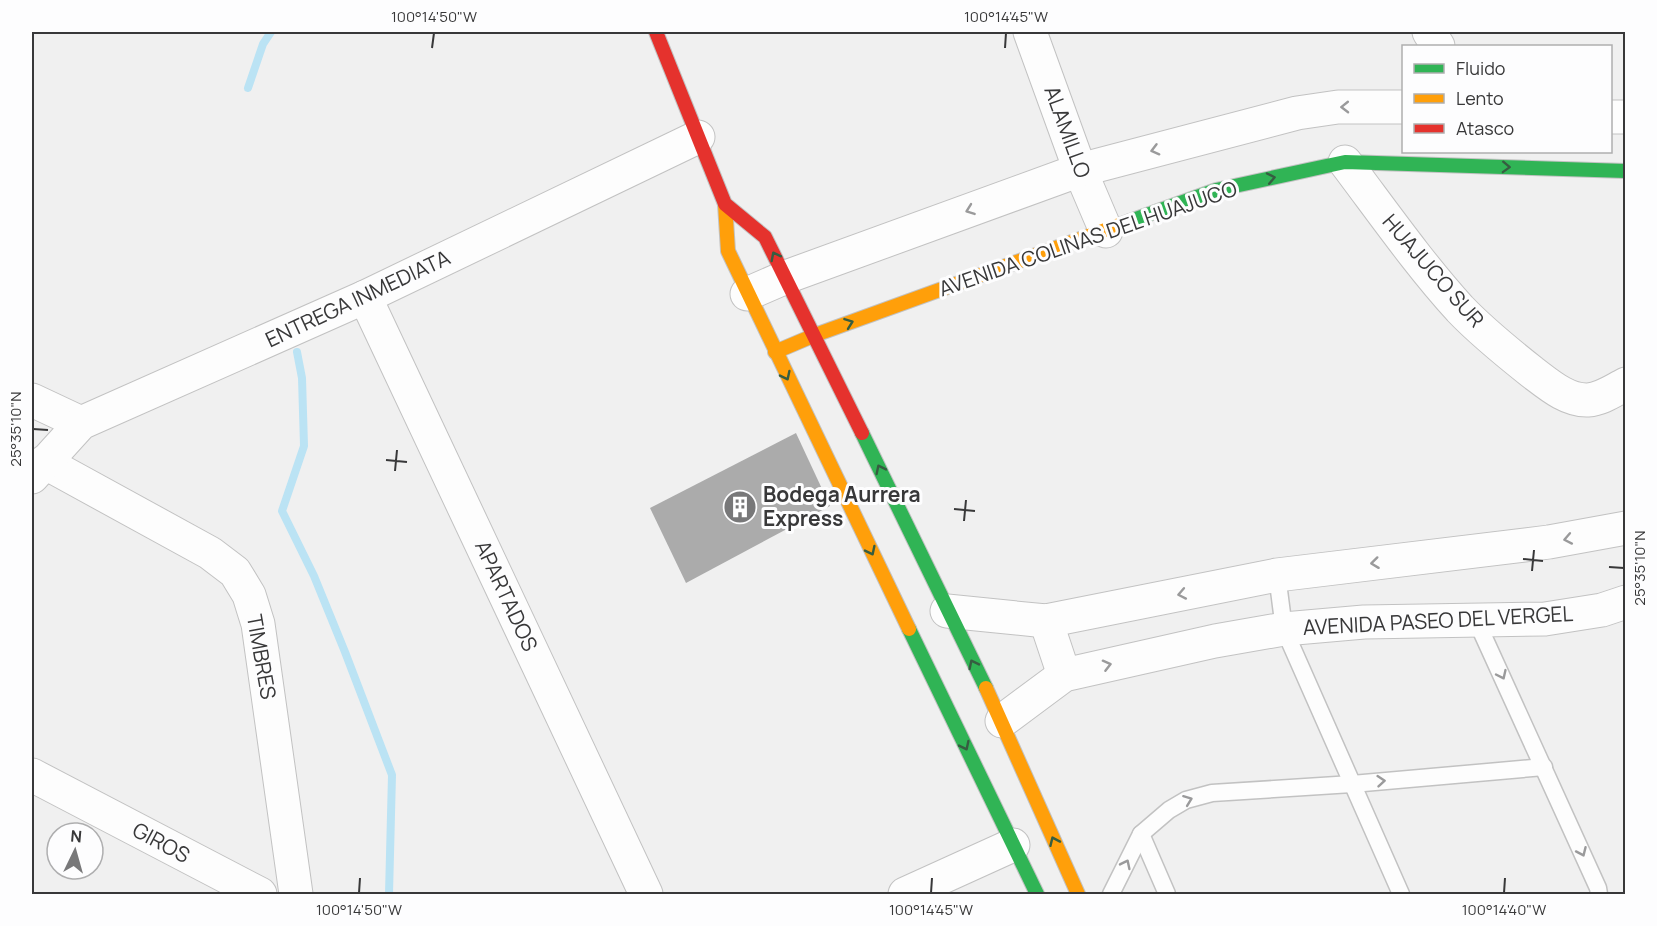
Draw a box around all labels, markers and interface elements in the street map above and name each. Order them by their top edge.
text: 100°14'50"W [391,6,477,27]
text: 100°14'45"W [964,6,1048,27]
legend [1402,45,1612,153]
text: Fluido [1456,56,1505,80]
street label: ALAMILLO [1038,82,1098,182]
text: Lento [1456,86,1504,110]
one-way arrow [1341,101,1350,114]
text: Atasco [1456,116,1514,140]
one-way arrow [1150,143,1160,156]
one-way arrow [1502,160,1511,173]
one-way arrow [1266,173,1276,186]
street label: AVENIDA COLINAS DEL HUAJUCO [935,174,1241,302]
one-way arrow [965,203,976,215]
street label: HUAJUCO SUR [1377,208,1491,333]
street label: ENTREGA INMEDIATA [261,243,454,353]
one-way arrow [771,252,782,263]
one-way arrow [843,317,854,330]
one-way arrow [779,369,791,380]
text: 25°35'10"N [5,391,26,467]
one-way arrow [875,464,887,475]
place label: Bodega Aurrera Express [763,480,921,532]
building icon: Bodega Aurrera Express [722,489,758,525]
text: 25°35'10"N [1629,530,1650,606]
one-way arrow [1563,532,1573,545]
street label: APARTADOS [469,536,545,656]
one-way arrow [864,545,876,556]
one-way arrow [1370,557,1379,569]
one-way arrow [1178,587,1188,600]
street label: AVENIDA PASEO DEL VERGEL [1302,599,1574,641]
street label: TIMBRES [241,612,283,701]
one-way arrow [969,659,980,670]
one-way arrow [1102,660,1112,673]
one-way arrow [1494,668,1506,679]
one-way arrow [958,739,970,750]
one-way arrow [1377,775,1386,788]
one-way arrow [1182,795,1193,808]
street label: GIROS [128,815,195,869]
north arrow [45,821,105,881]
text: N [70,825,83,848]
one-way arrow [1049,836,1061,847]
one-way arrow [1575,846,1587,857]
one-way arrow [1119,860,1130,871]
text: 100°14'50"W [316,899,402,920]
text: 100°14'45"W [889,899,973,920]
text: 100°14'40"W [1462,899,1546,920]

